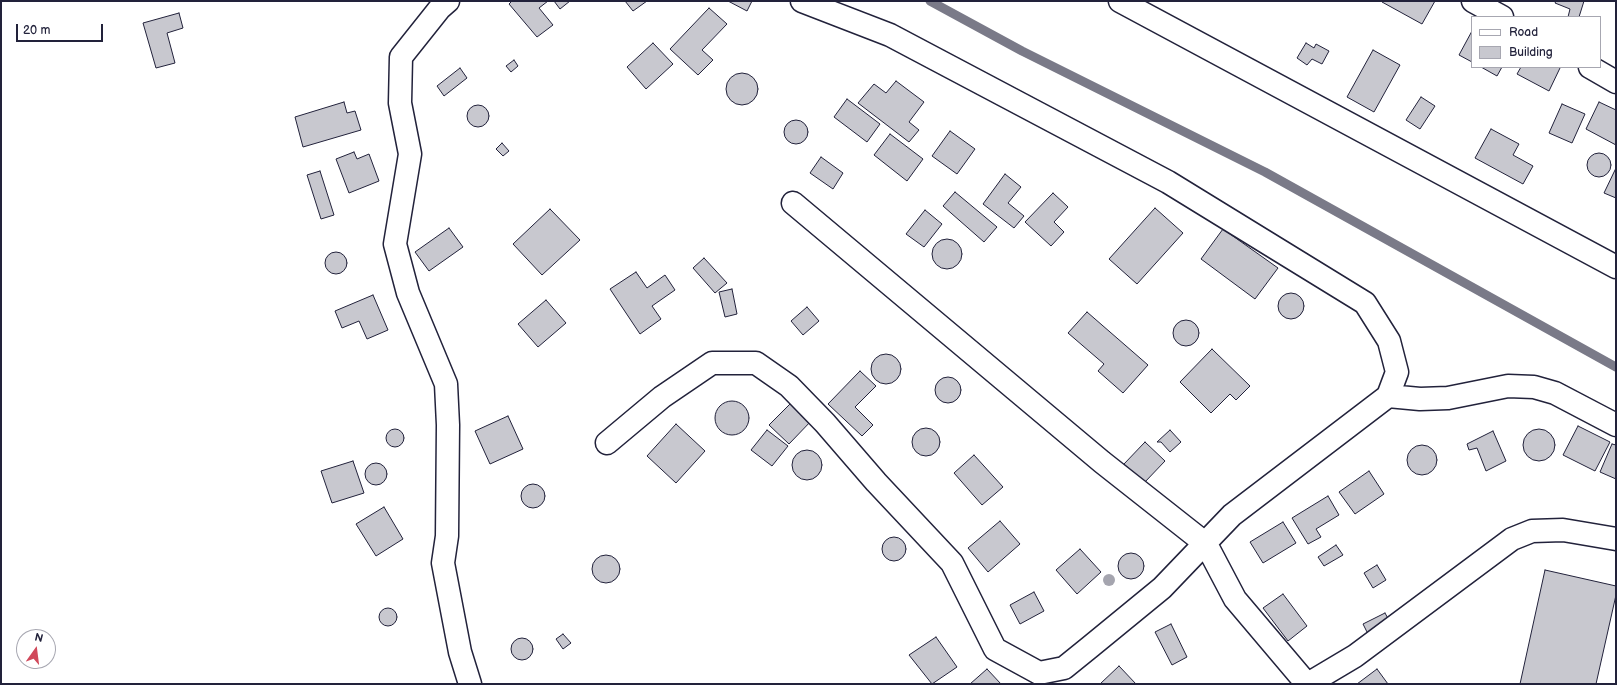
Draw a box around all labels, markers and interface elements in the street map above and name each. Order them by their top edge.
scale bar [18,16,105,42]
legend [1471,16,1601,68]
text: 20 m [23,23,50,38]
text: Road [1509,25,1538,40]
text: Building [1509,45,1553,60]
north arrow [16,629,56,669]
text: N [33,631,44,645]

